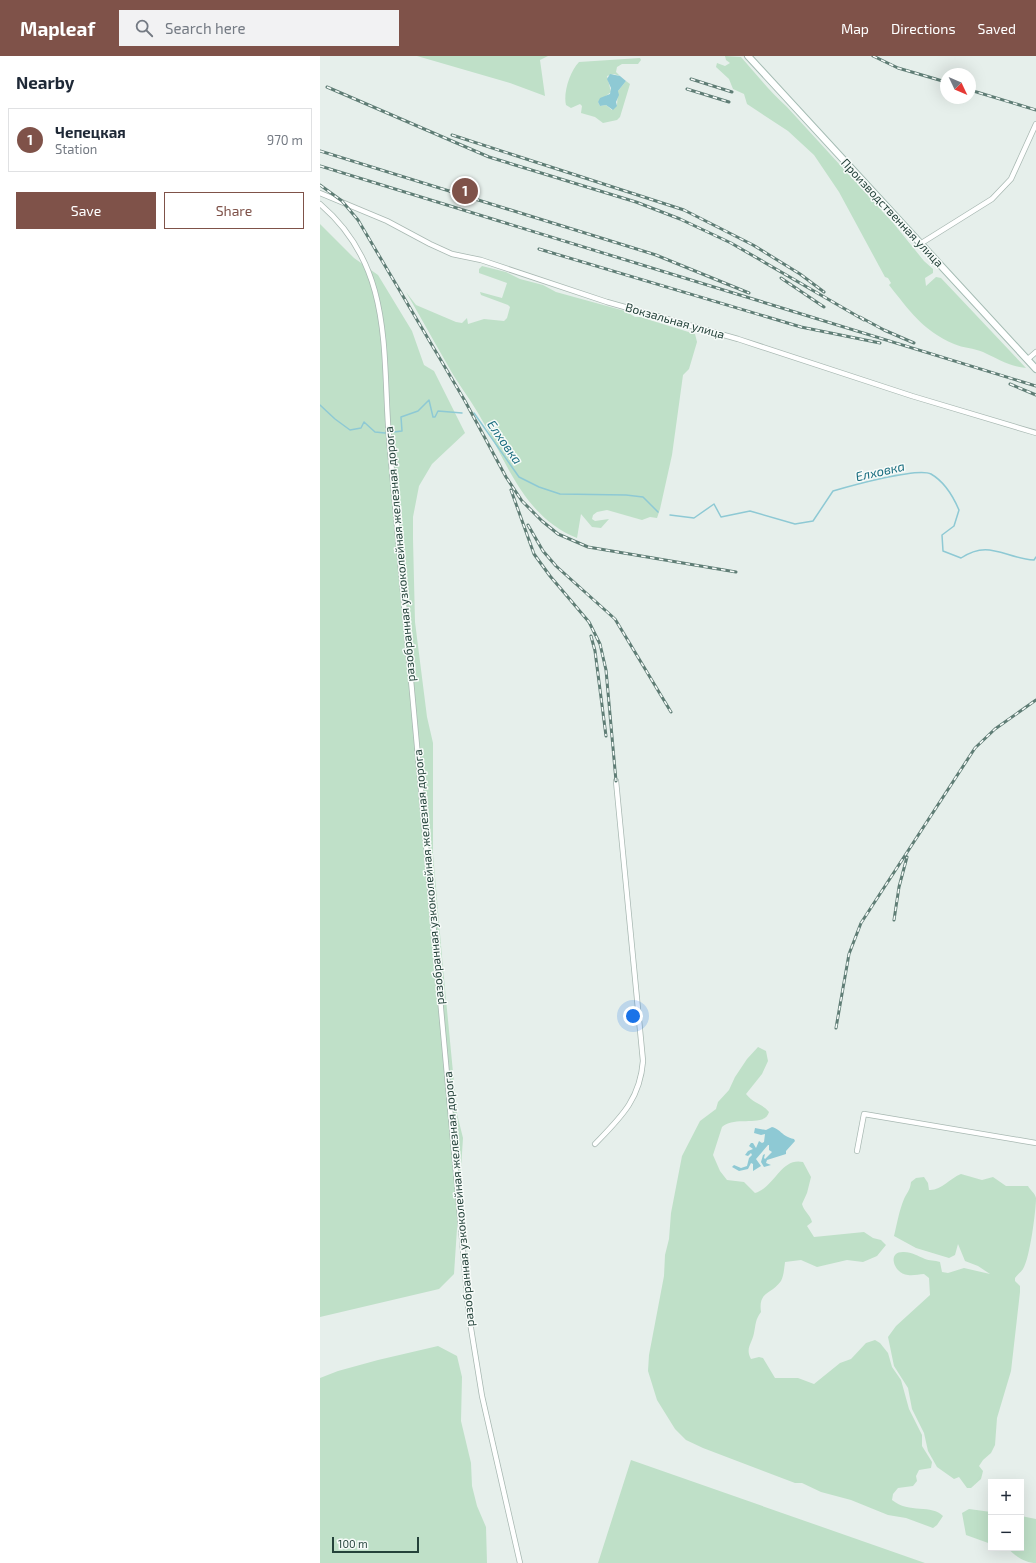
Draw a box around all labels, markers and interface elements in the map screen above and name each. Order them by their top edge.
search box [119,10,399,46]
text: Mapleaf [20,17,95,40]
icon: search [133,17,155,39]
text: Search here [165,19,246,37]
text: Map [841,20,869,37]
text: Directions [891,20,956,37]
text: Saved [978,20,1016,37]
north arrow [940,68,976,104]
text: Nearby [16,72,74,92]
text: Чепецкая [55,123,126,141]
text: 1 [27,132,33,148]
text: 970 m [267,132,303,148]
text: Station [55,141,97,157]
street label: Производственная улица [838,155,947,270]
pin: 1 [452,176,478,206]
button: Save [16,192,156,229]
button: Share [164,192,304,229]
street label: Вокзальная улица [624,299,726,342]
water label: Елховка [484,417,526,467]
street label: разобранная узкоколейная железная дорога [381,426,418,682]
water label: Елховка [854,458,906,484]
street label: разобранная узкоколейная железная дорога [410,749,447,1005]
your location [623,1006,643,1026]
street label: разобранная узкоколейная железная дорога [440,1071,477,1327]
map controls [988,1479,1024,1551]
button: + [988,1479,1024,1515]
button: − [988,1515,1024,1551]
scale bar [332,1535,419,1554]
text: 100 m [338,1537,368,1550]

